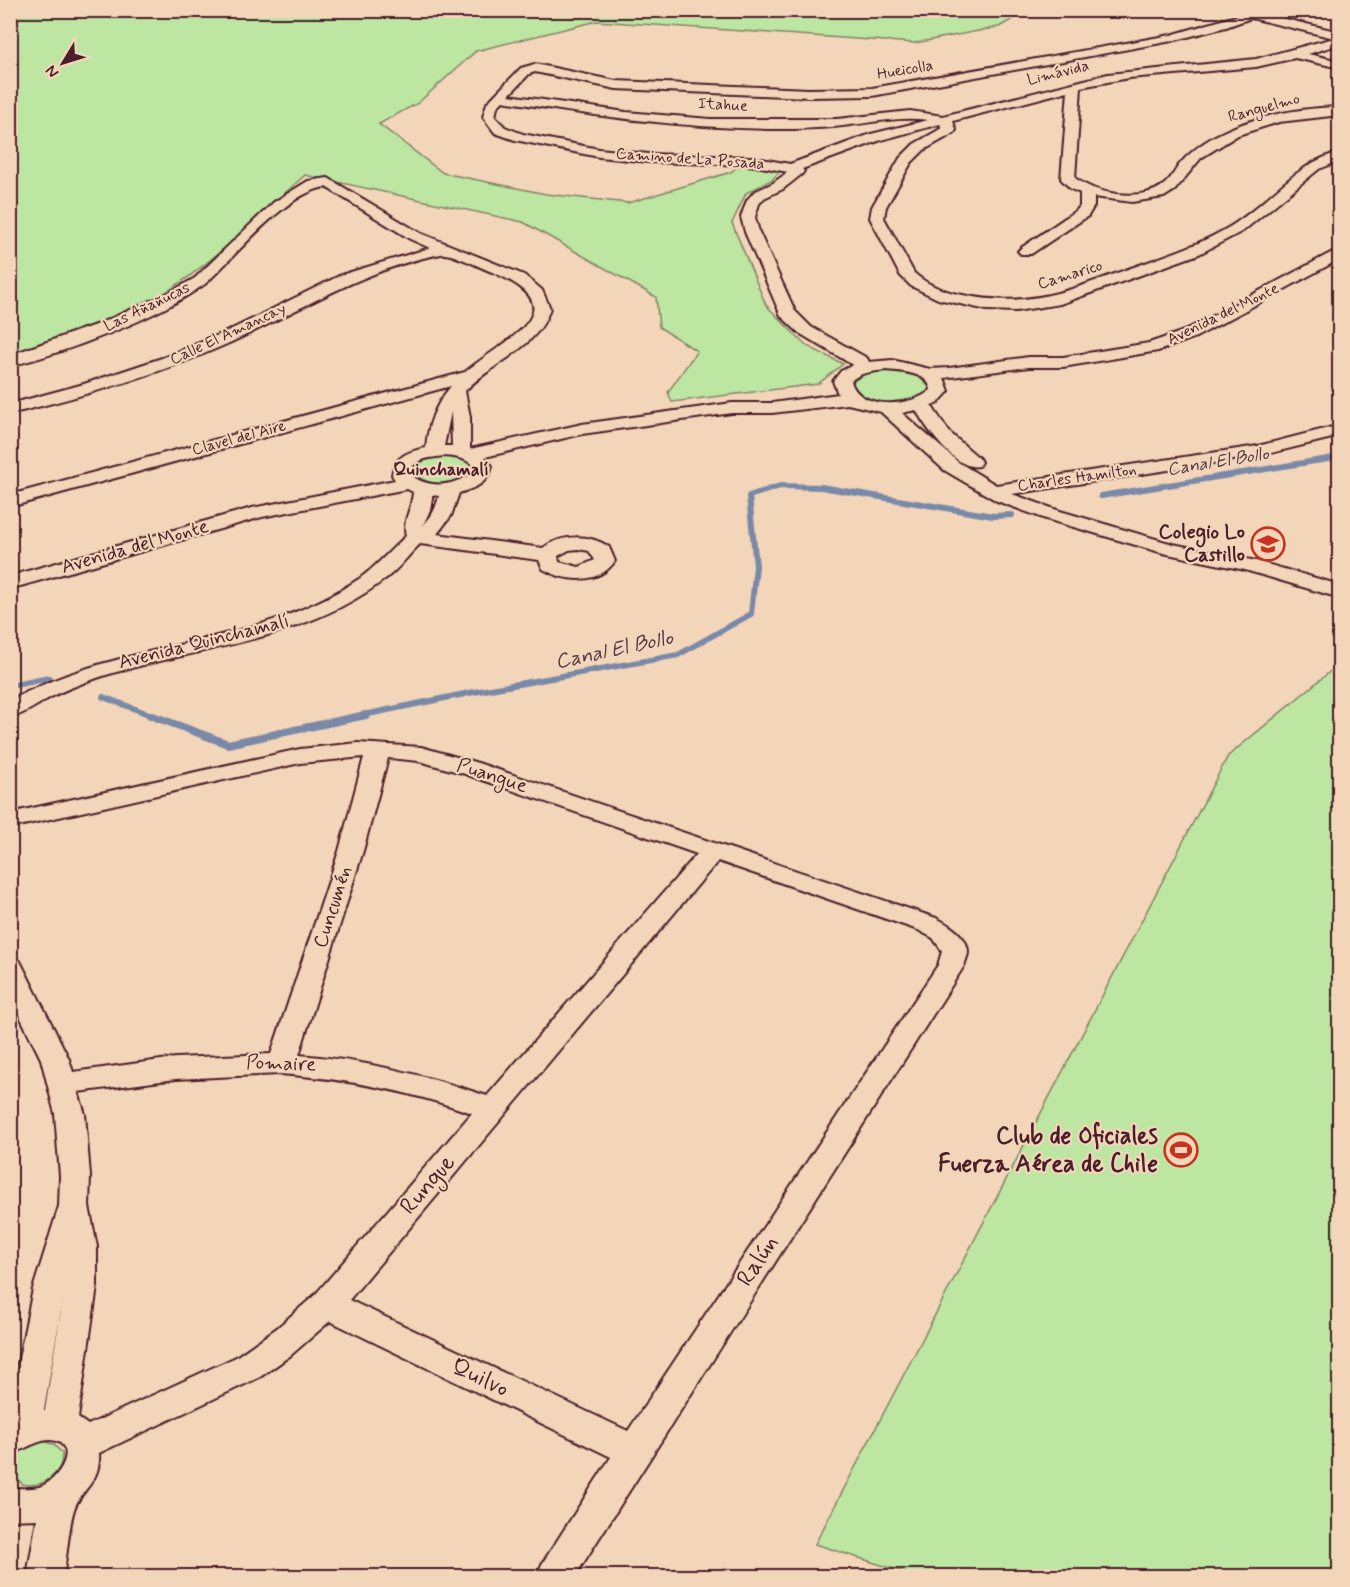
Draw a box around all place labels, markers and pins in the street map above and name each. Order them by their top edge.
place label: Colegio Lo Castillo [1158,519,1245,569]
school or university icon: Colegio Lo Castillo [1250,526,1286,562]
place label: Club de Oficiales Fuerza Aérea de Chile [938,1121,1159,1180]
sports icon: Club de Oficiales Fuerza Aérea de Chile [1163,1132,1199,1168]

